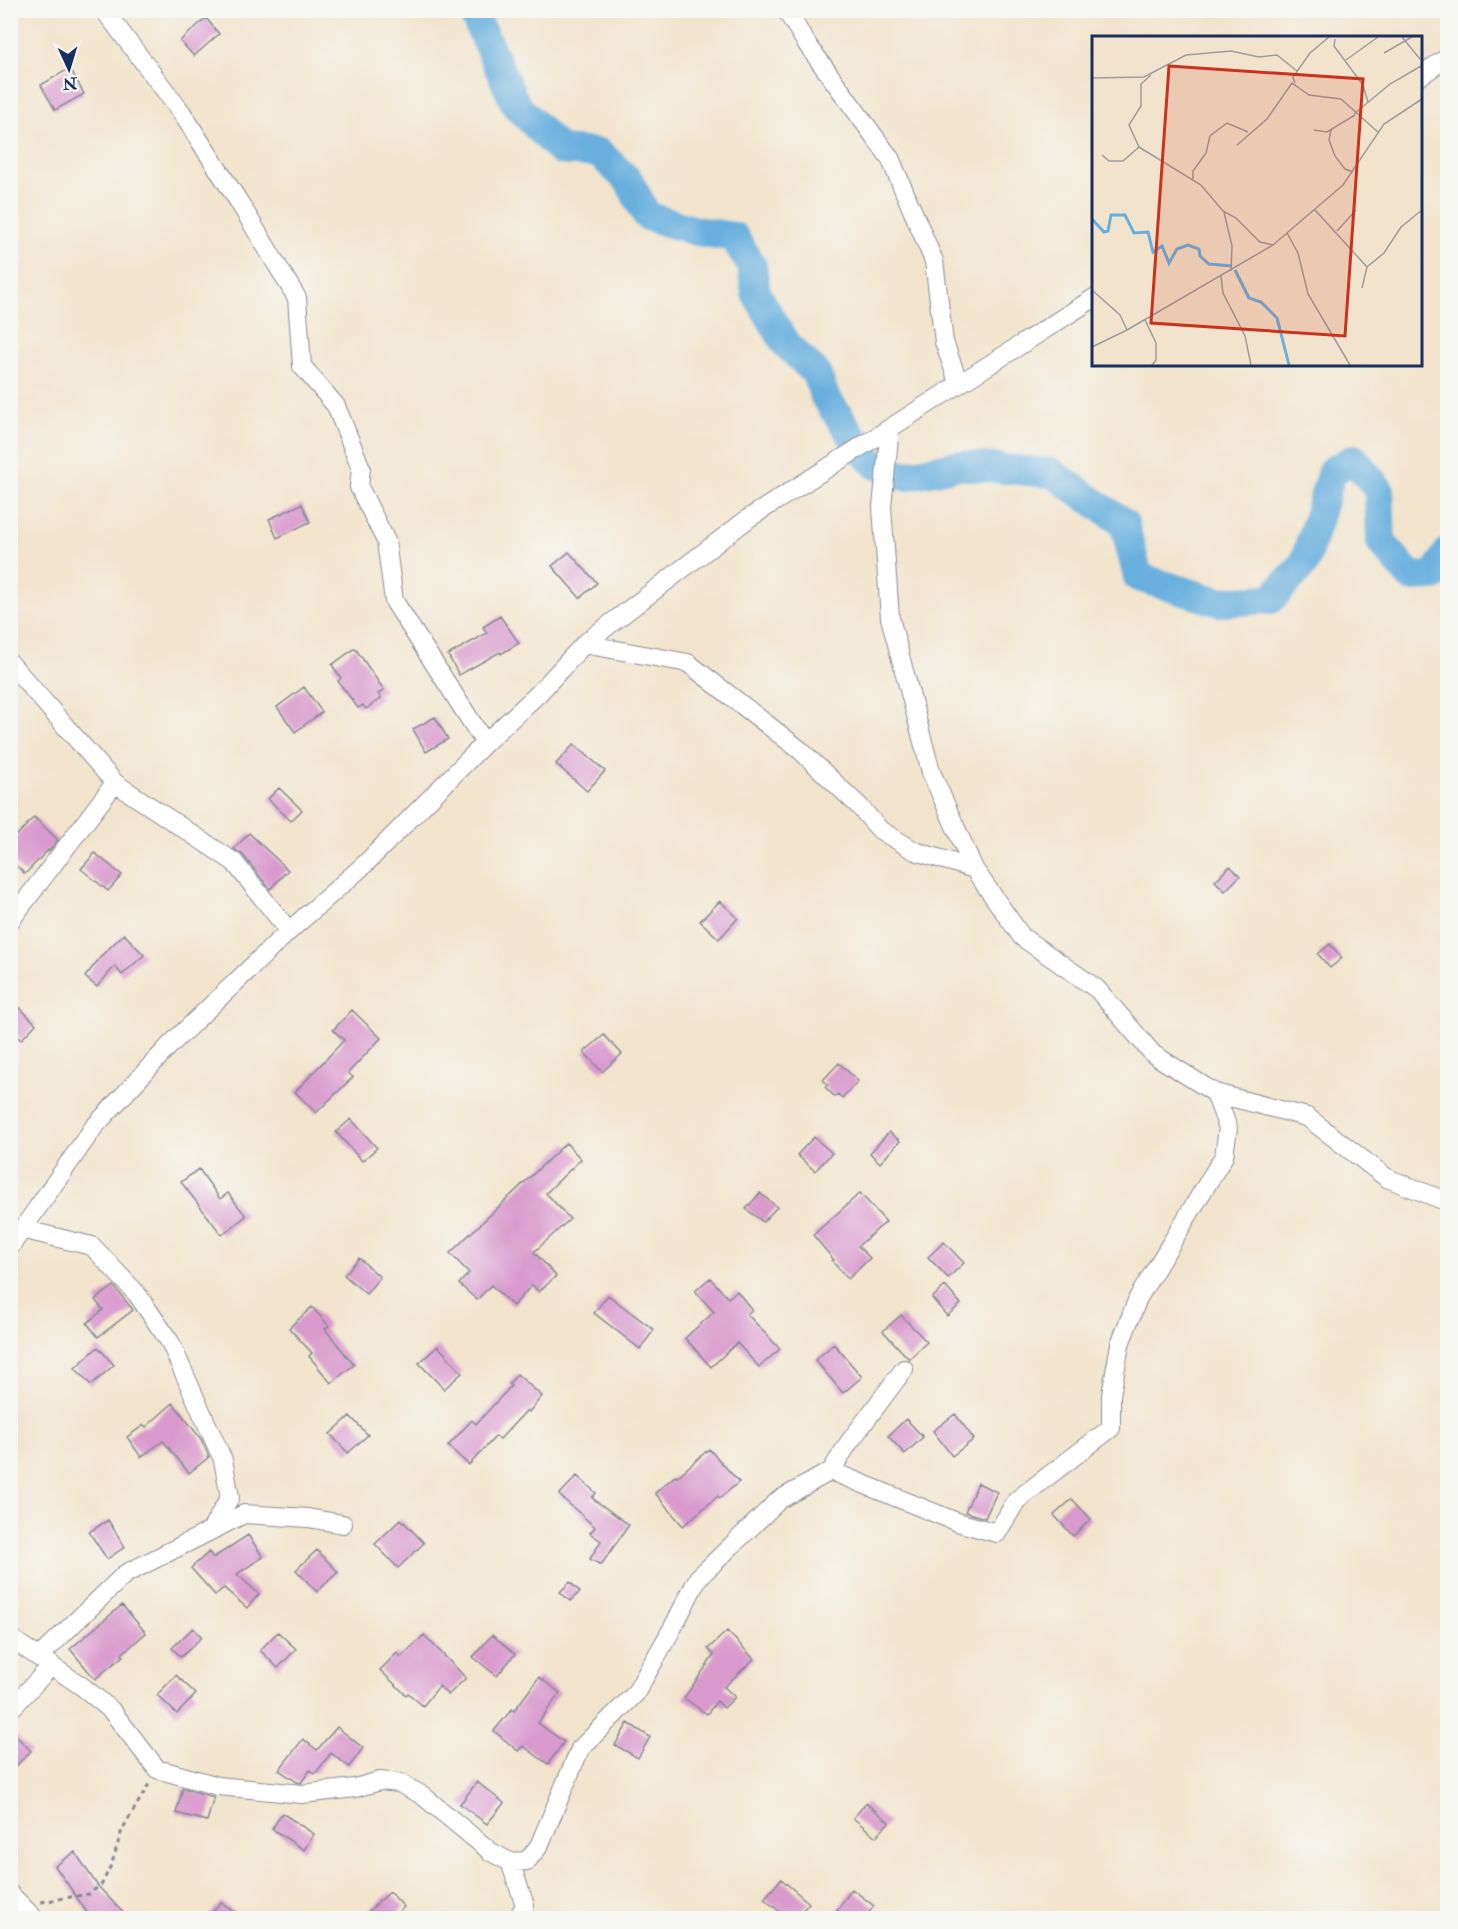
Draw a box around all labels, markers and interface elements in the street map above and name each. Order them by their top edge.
inset map [1092,36,1422,366]
north arrow [39,39,99,99]
text: N [61,72,79,93]

